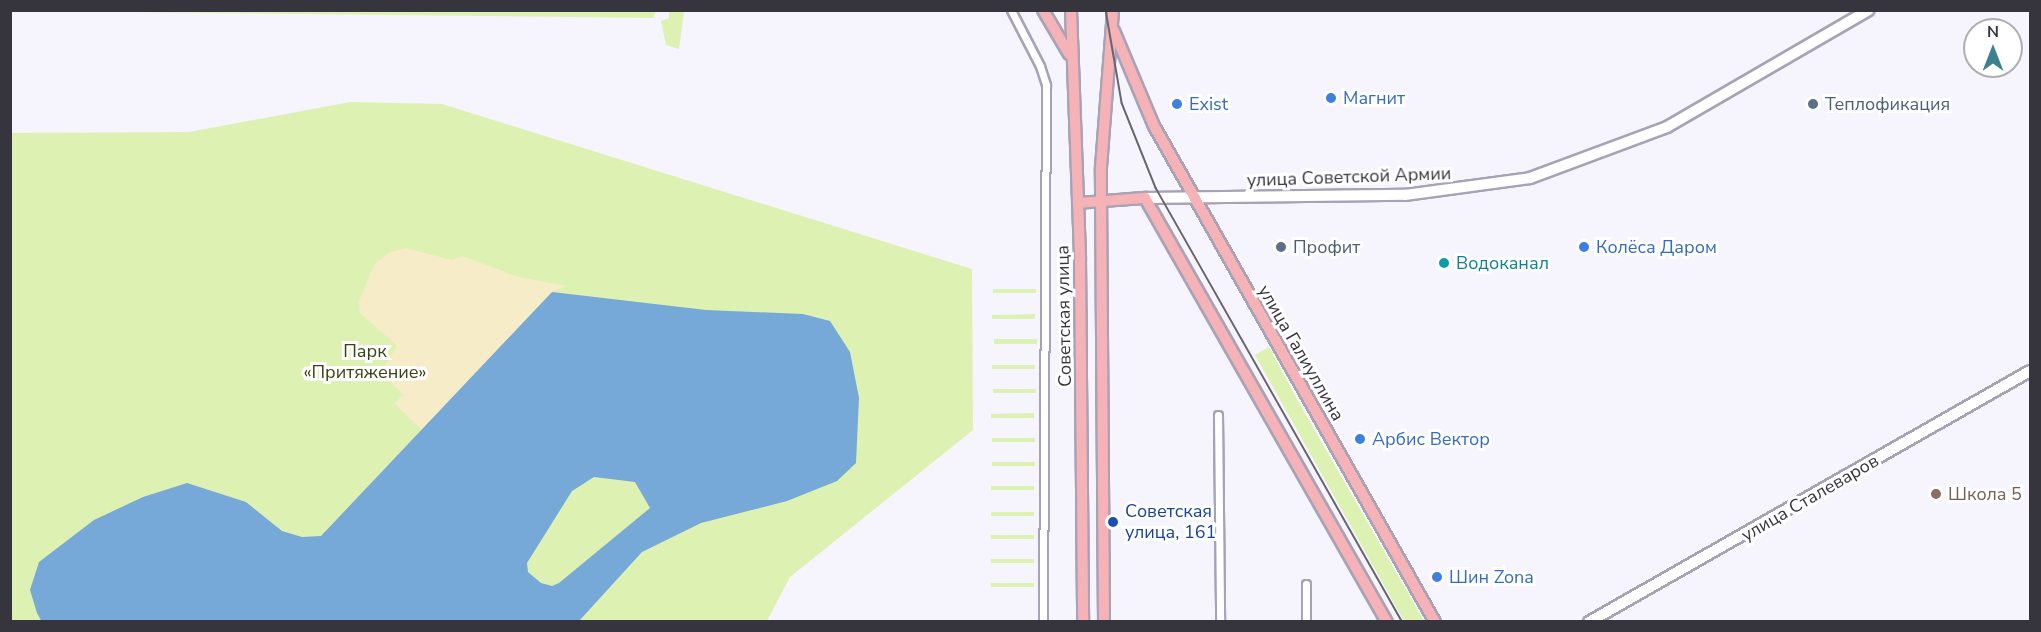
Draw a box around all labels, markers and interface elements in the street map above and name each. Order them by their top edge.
north arrow [1963,18,2023,78]
text: N [1987,21,1999,43]
place label: Магнит [1343,87,1405,109]
marker: Магнит [1324,91,1338,105]
place label: Exist [1189,93,1228,115]
place label: Теплофикация [1825,93,1950,115]
marker: Exist [1170,97,1184,111]
marker: Теплофикация [1806,97,1820,111]
street label: улица Советской Армии [1246,163,1452,191]
place label: Профит [1293,236,1360,258]
place label: Колёса Даром [1596,236,1717,258]
marker: Профит [1274,240,1288,254]
marker: Колёса Даром [1577,240,1591,254]
street label: Советская улица [1052,245,1076,387]
place label: Водоканал [1456,252,1549,274]
marker: Водоканал [1437,256,1451,270]
street label: улица Галиуллина [1253,281,1349,425]
park label: Парк «Притяжение» [303,341,427,384]
place label: Арбис Вектор [1372,428,1490,450]
marker: Арбис Вектор [1353,432,1367,446]
street label: улица Сталеваров [1737,450,1883,546]
place label: Школа 5 [1948,483,2022,505]
marker: Школа 5 [1929,487,1943,501]
place label: Советская улица, 161 [1125,501,1216,544]
marker: Советская улица, 161 [1106,515,1120,529]
place label: Шин Zona [1449,566,1534,588]
marker: Шин Zona [1430,570,1444,584]

